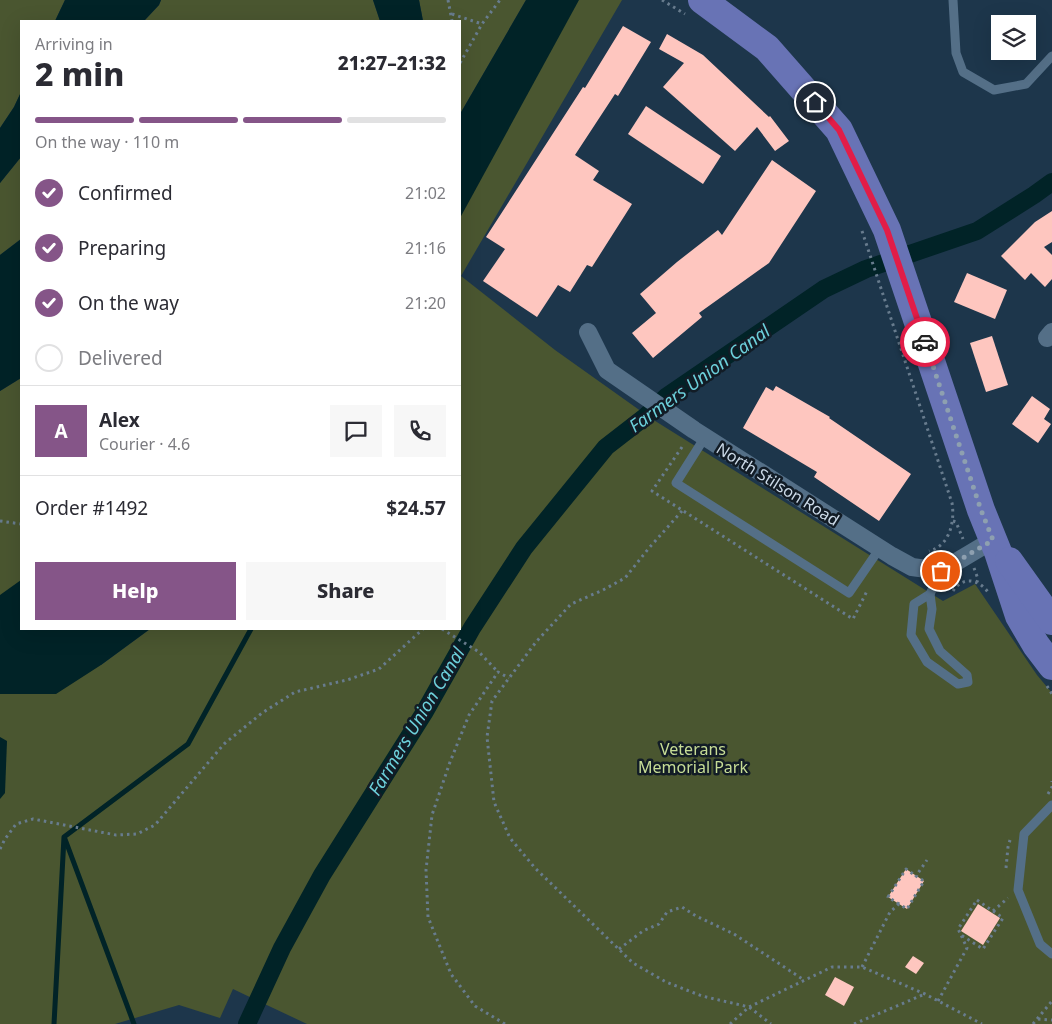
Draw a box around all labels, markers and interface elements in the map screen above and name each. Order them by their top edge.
map controls [991,15,1036,60]
button: layers [991,15,1036,60]
text: Arriving in [35,33,113,55]
text: 21:27–21:32 [338,50,446,76]
text: 2 min [35,52,124,95]
pin [794,81,836,123]
icon: home [801,88,829,116]
text: On the way · 110 m [35,131,179,153]
icon: check [35,179,63,207]
text: Confirmed [78,180,173,206]
text: 21:02 [405,182,446,204]
icon: check [35,234,63,262]
text: Preparing [78,235,166,261]
text: 21:16 [405,237,446,259]
icon: check [35,289,63,317]
text: On the way [78,290,179,316]
text: 21:20 [405,292,446,314]
courier [900,317,950,367]
water label: Farmers Union Canal [624,318,775,437]
icon: car [911,328,939,356]
text: Delivered [78,345,163,371]
button: chat [330,405,382,457]
button: phone [394,405,446,457]
text: Alex [99,407,140,433]
text: A [54,418,68,444]
text: Courier · 4.6 [99,433,190,455]
street label: North Stilson Road [712,437,844,531]
text: Order #1492 [35,495,148,521]
text: $24.57 [386,495,446,521]
pin [920,550,962,592]
icon: bag [927,557,955,585]
button: Help [35,562,236,620]
button: Share [246,562,446,620]
water label: Farmers Union Canal [362,642,470,800]
park label: Veterans Memorial Park [638,738,748,778]

